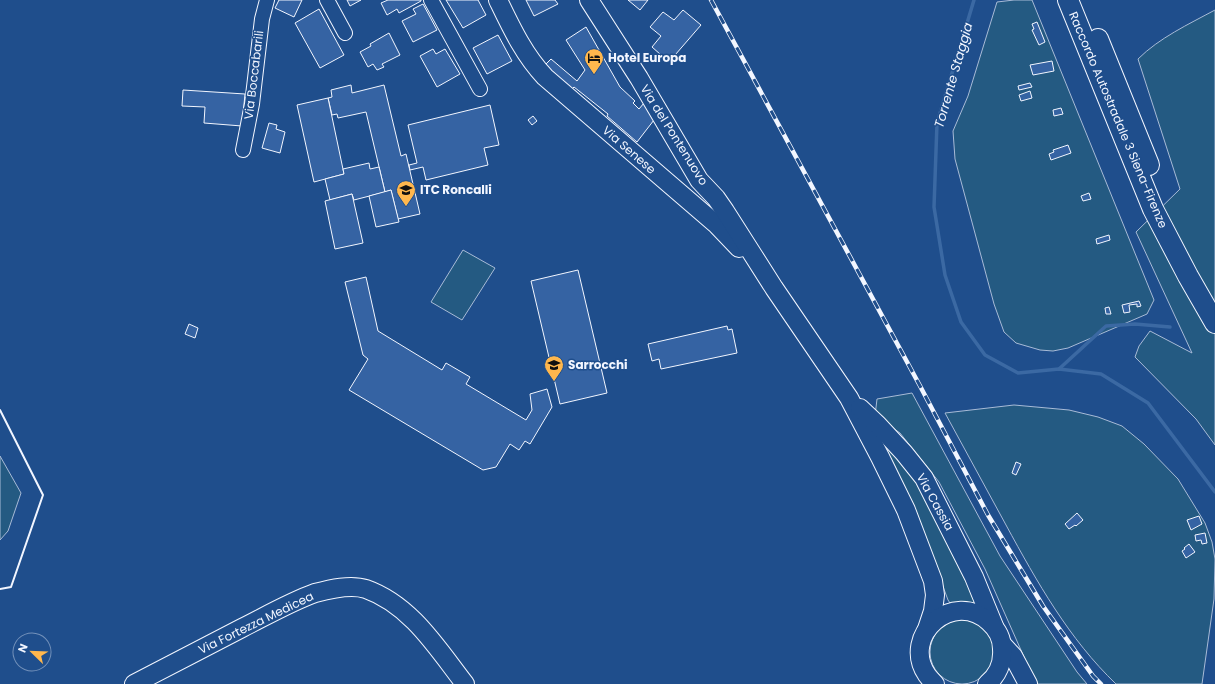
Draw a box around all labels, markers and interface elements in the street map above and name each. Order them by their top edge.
street label: Raccordo Autostradale 3 Siena-Firenze [1065,9,1172,231]
water label: Torrente Staggia [929,20,978,130]
street label: Via Boccabarili [240,29,267,120]
hotel icon: Hotel Europa [583,47,605,75]
place label: Hotel Europa [608,49,686,66]
street label: Via del Pontenuovo [637,81,712,189]
street label: Via Senese [599,122,660,178]
school or university icon: ITC Roncalli [395,179,417,207]
place label: ITC Roncalli [420,181,492,198]
school or university icon: Sarrocchi [543,354,565,382]
place label: Sarrocchi [568,356,628,373]
street label: Via Cassia [913,470,958,534]
street label: Via Fortezza Medicea [195,587,316,658]
north arrow [12,632,52,672]
text: N [14,641,32,655]

